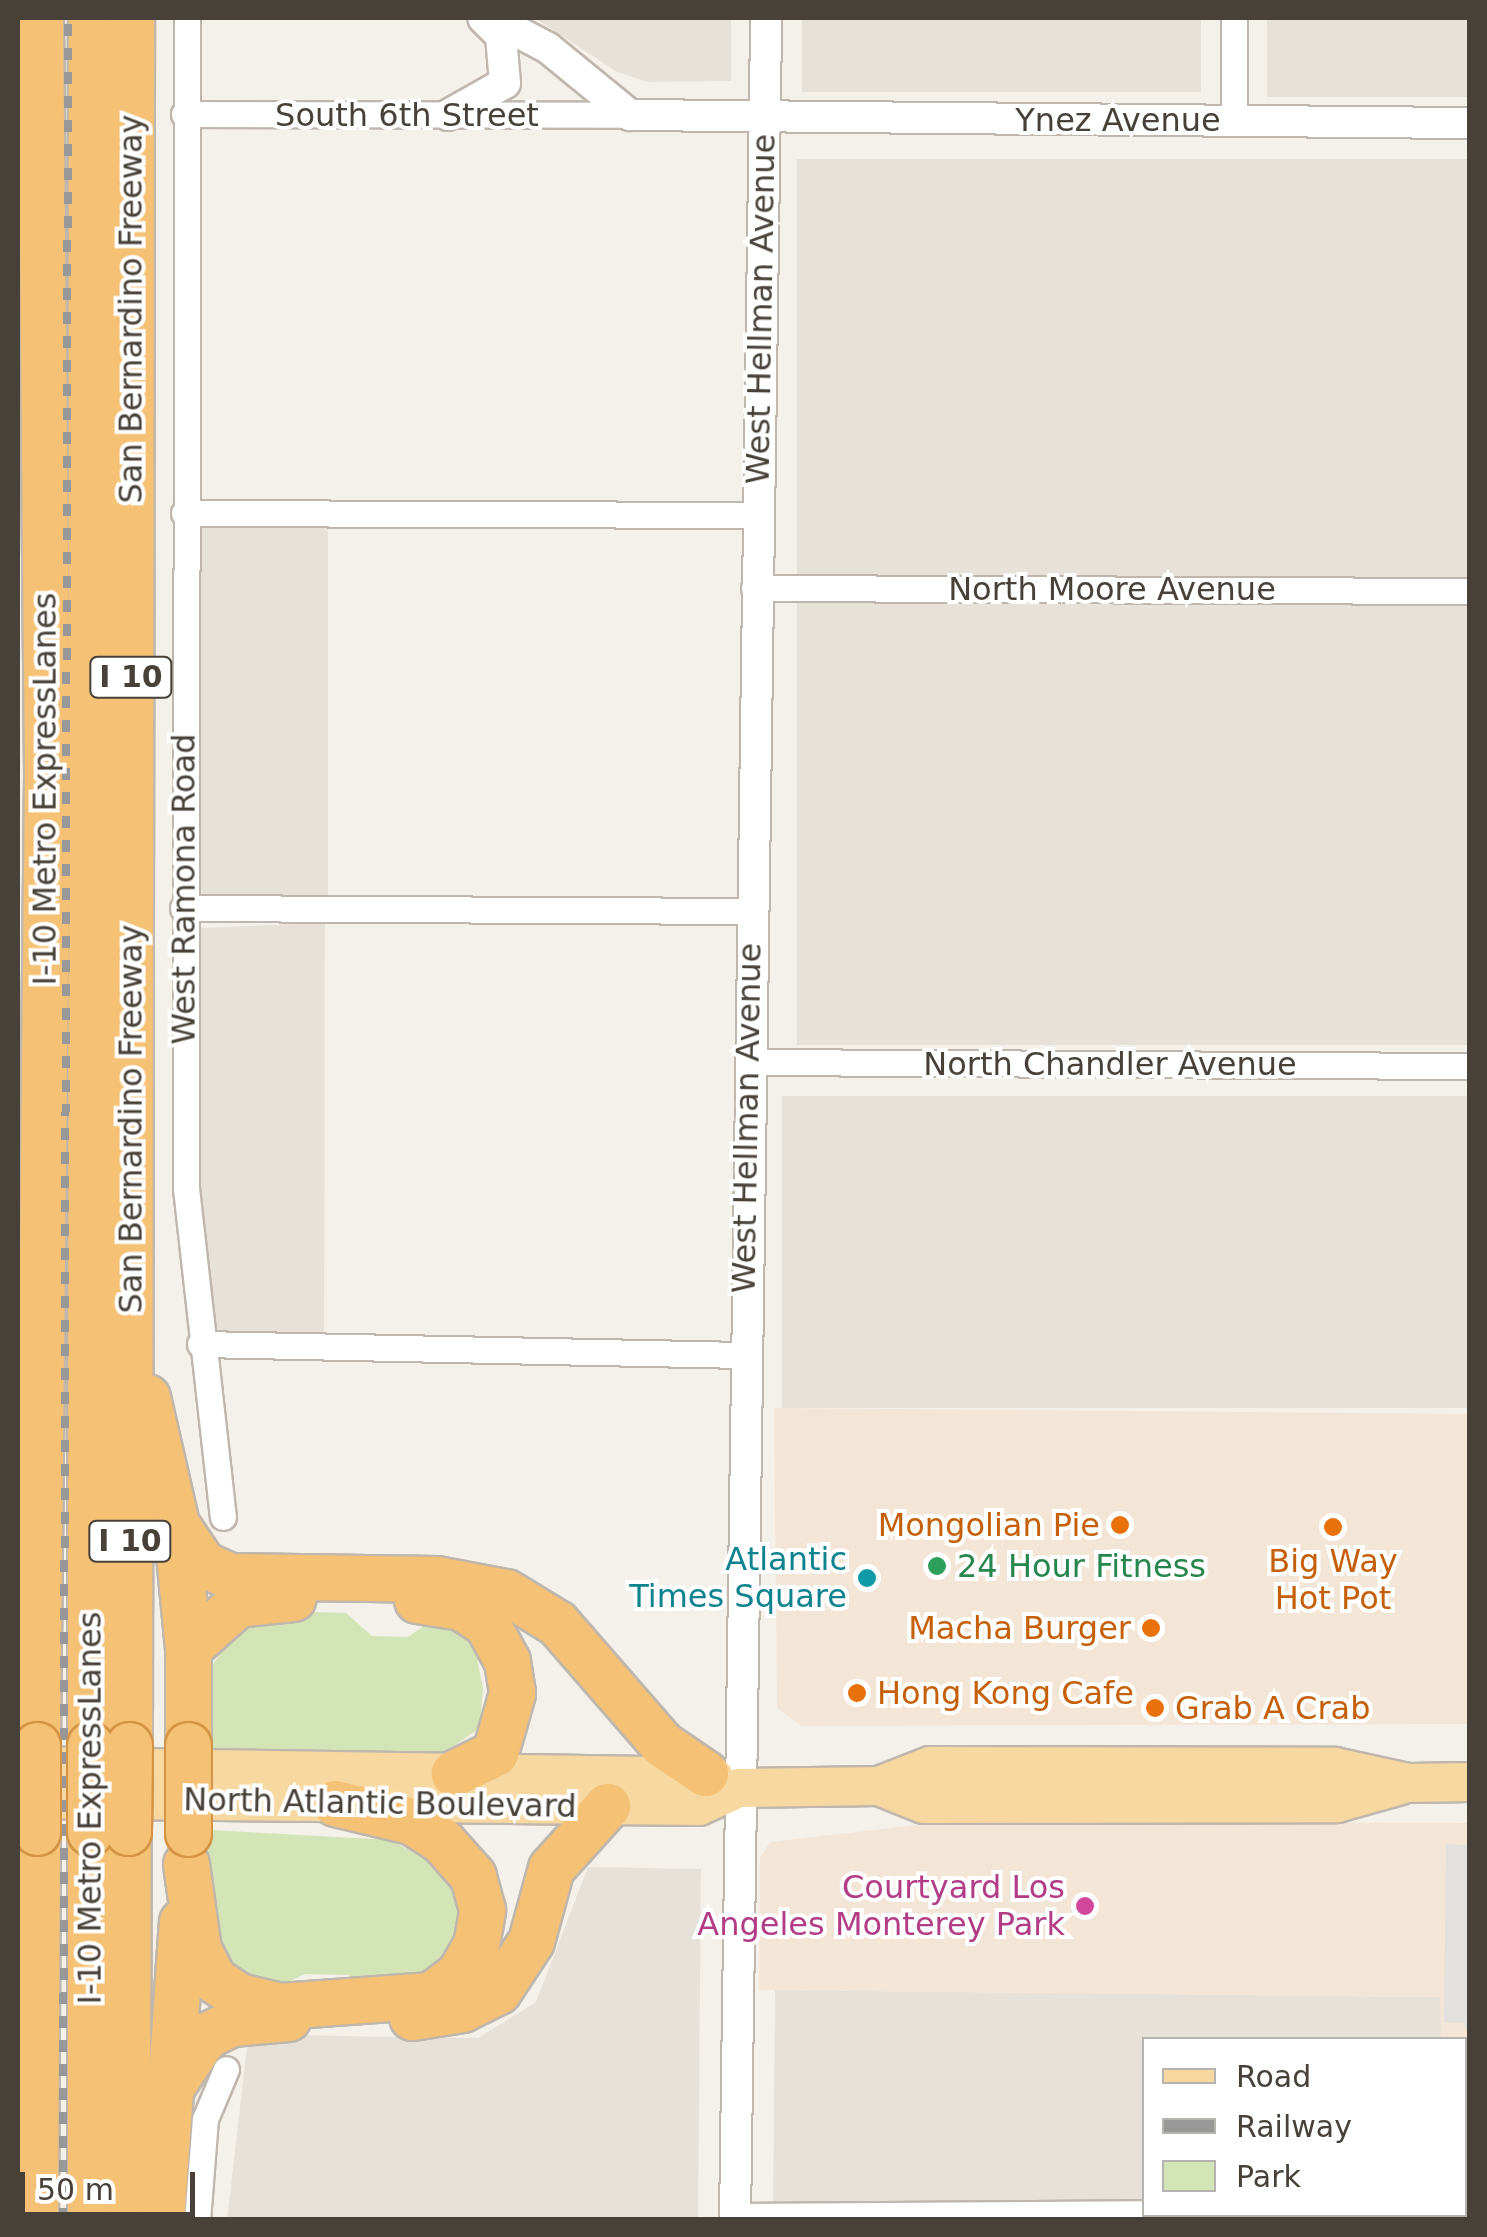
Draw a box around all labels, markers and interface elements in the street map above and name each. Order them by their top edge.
street label: South 6th Street [275,96,539,134]
street label: Ynez Avenue [1015,101,1221,139]
street label: San Bernardino Freeway [112,115,150,503]
street label: West Hellman Avenue [739,133,783,485]
street label: North Moore Avenue [948,570,1276,608]
street label: I-10 Metro ExpressLanes [26,593,64,985]
road number: I 10 [88,652,174,702]
street label: West Ramona Road [165,733,203,1045]
street label: San Bernardino Freeway [112,925,150,1313]
street label: West Hellman Avenue [725,942,769,1294]
street label: North Chandler Avenue [923,1045,1297,1083]
place label: Mongolian Pie [878,1506,1100,1544]
marker: Mongolian Pie [1109,1514,1131,1536]
road number: I 10 [88,1516,172,1566]
marker: Big Way Hot Pot [1322,1516,1344,1538]
place label: Atlantic Times Square [629,1541,847,1616]
place label: Big Way Hot Pot [1268,1543,1398,1618]
place label: 24 Hour Fitness [957,1547,1206,1585]
marker: 24 Hour Fitness [926,1555,948,1577]
marker: Atlantic Times Square [856,1567,878,1589]
place label: Macha Burger [908,1609,1131,1647]
street label: I-10 Metro ExpressLanes [71,1612,109,2004]
marker: Macha Burger [1140,1617,1162,1639]
place label: Hong Kong Cafe [877,1674,1134,1712]
marker: Hong Kong Cafe [846,1682,868,1704]
place label: Grab A Crab [1175,1689,1371,1727]
marker: Grab A Crab [1144,1697,1166,1719]
street label: North Atlantic Boulevard [183,1780,577,1826]
place label: Courtyard Los Angeles Monterey Park [697,1869,1065,1944]
marker: Courtyard Los Angeles Monterey Park [1074,1895,1096,1917]
legend [1142,2037,1467,2217]
text: Road [1236,2059,1311,2094]
text: Railway [1236,2109,1352,2144]
scale bar [25,2152,200,2214]
text: Park [1236,2159,1301,2194]
text: 50 m [37,2172,114,2207]

